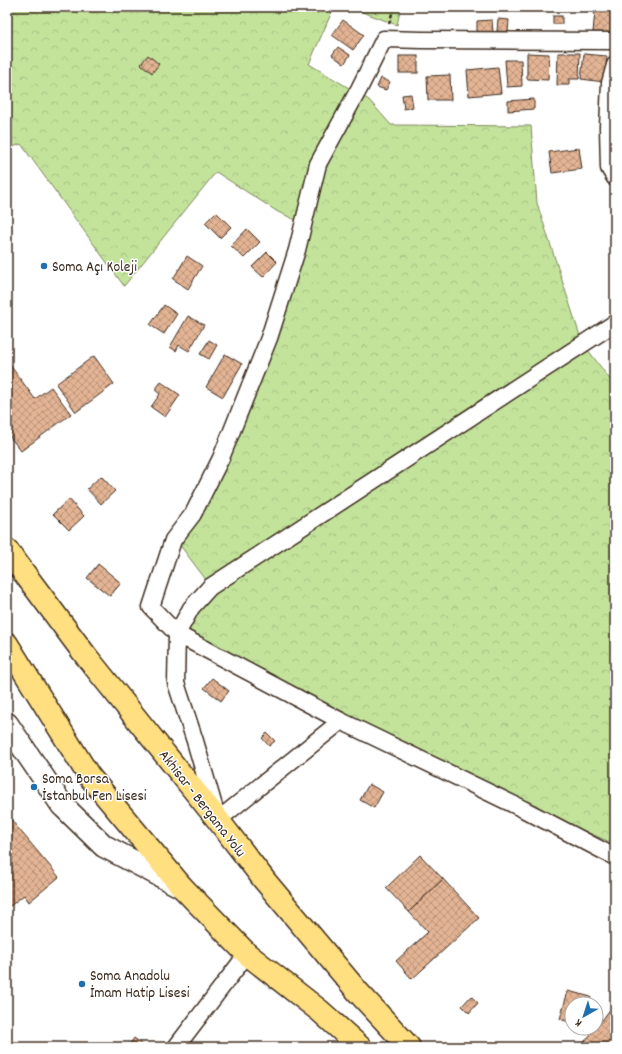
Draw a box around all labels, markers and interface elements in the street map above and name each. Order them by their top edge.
place label: Soma Açı Koleji [52,257,137,279]
marker: Soma Açı Koleji [39,261,49,271]
street label: Akhisar - Bergama Yolu [153,746,250,863]
place label: Soma Borsa İstanbul Fen Lisesi [42,769,147,808]
marker: Soma Borsa İstanbul Fen Lisesi [29,782,39,792]
place label: Soma Anadolu İmam Hatip Lisesi [90,966,190,1005]
marker: Soma Anadolu İmam Hatip Lisesi [77,979,87,989]
north arrow [564,996,604,1036]
text: K [572,1014,586,1030]

